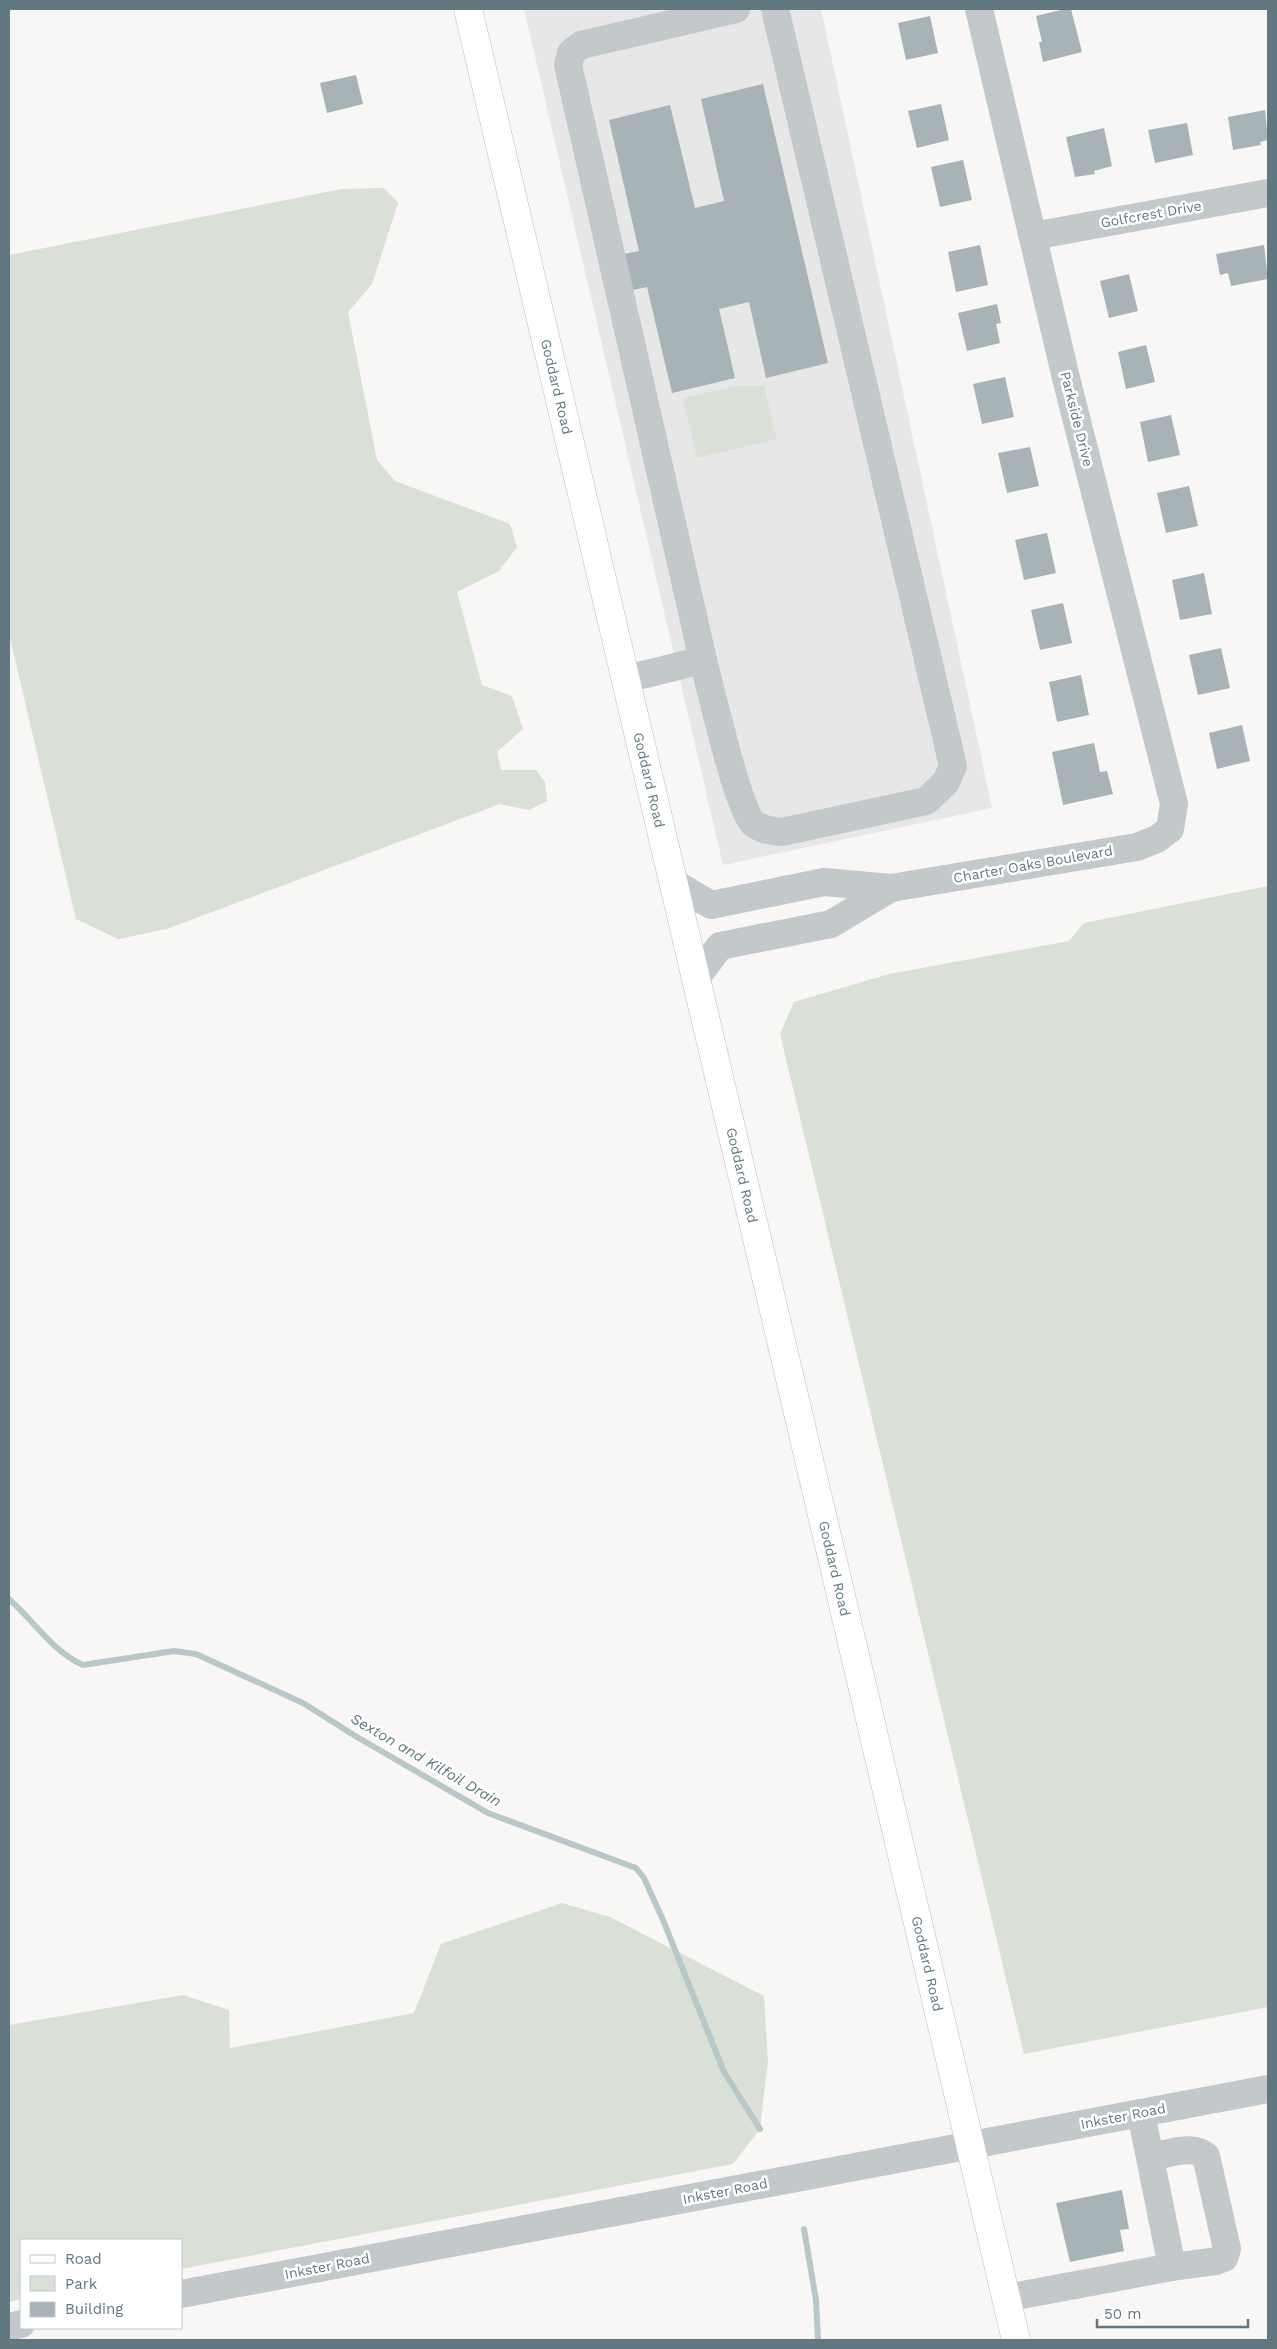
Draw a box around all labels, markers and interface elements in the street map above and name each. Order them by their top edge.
street label: Golfcrest Drive [1099,197,1203,231]
street label: Goddard Road [538,338,576,436]
street label: Parkside Drive [1057,370,1097,468]
street label: Goddard Road [630,731,668,829]
street label: Charter Oaks Boulevard [952,842,1114,886]
street label: Goddard Road [723,1126,761,1224]
street label: Goddard Road [816,1519,854,1618]
water label: Sexton and Kilfoil Drain [348,1709,504,1811]
street label: Goddard Road [909,1915,946,2013]
street label: Inkster Road [1079,2100,1167,2132]
street label: Inkster Road [681,2175,769,2207]
legend [20,2239,182,2329]
text: Road [65,2250,102,2268]
street label: Inkster Road [283,2250,371,2282]
text: Park [65,2275,98,2293]
scale bar [1097,2296,1248,2328]
text: Building [65,2300,123,2318]
text: 50 m [1104,2305,1141,2323]

